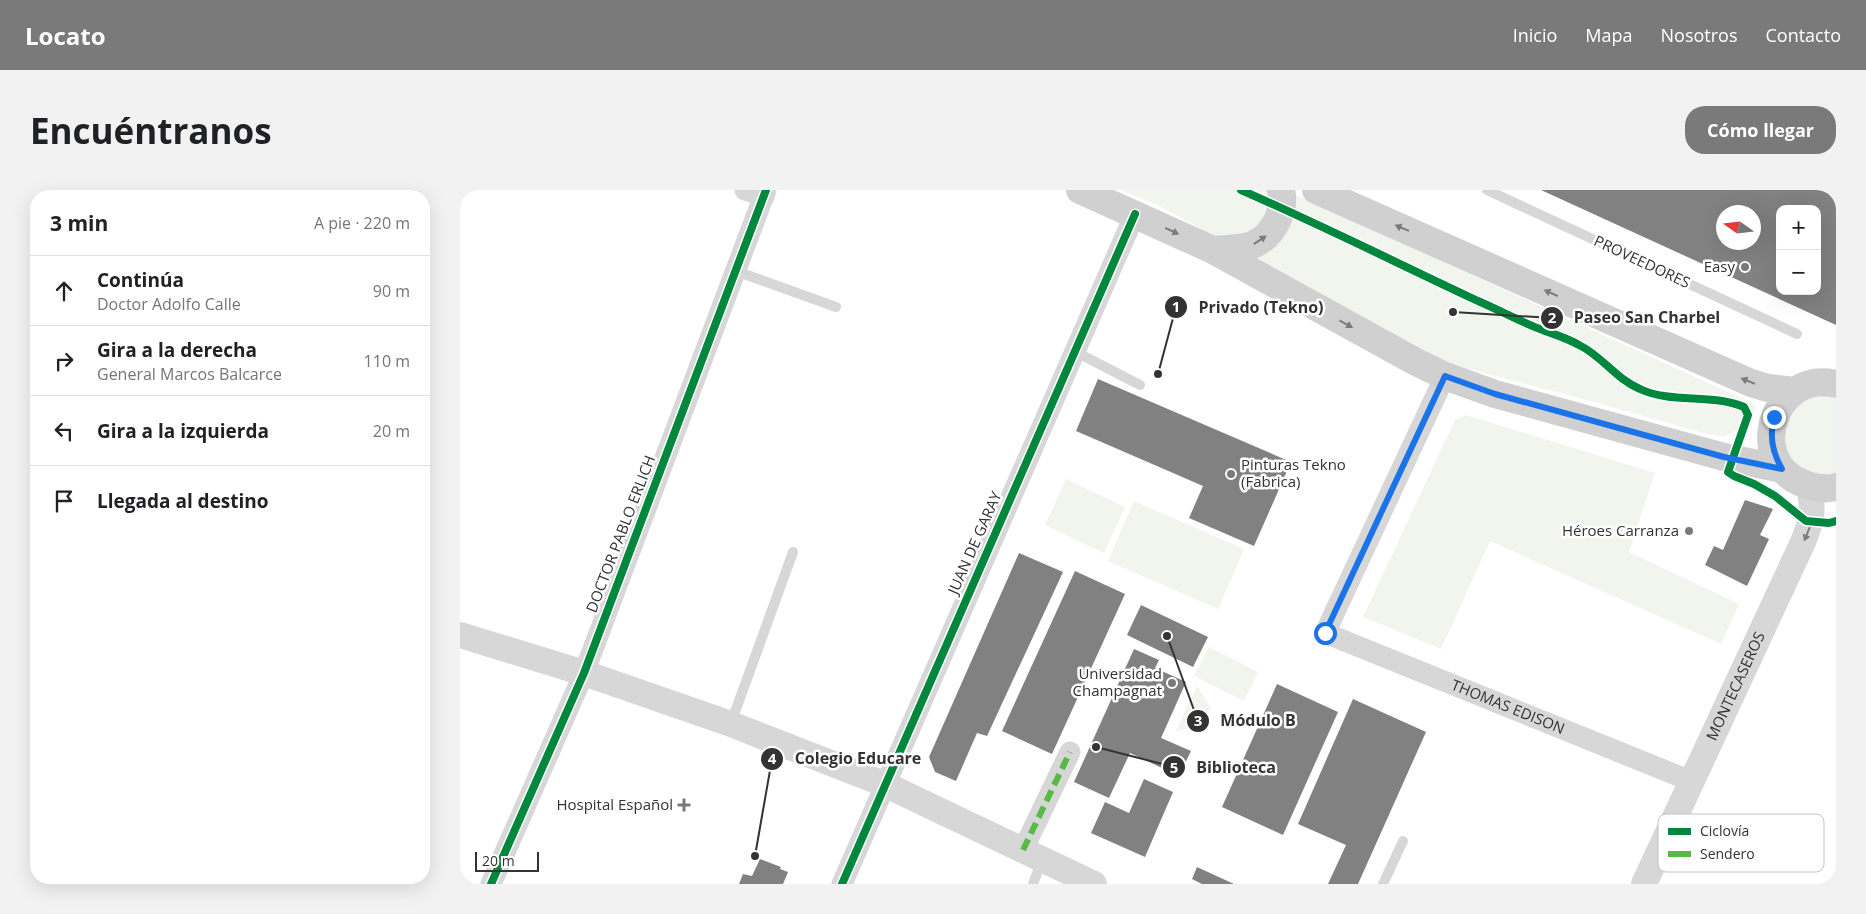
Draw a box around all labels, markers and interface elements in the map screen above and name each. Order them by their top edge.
text: Locato [25,19,106,52]
text: Inicio [1513,23,1557,47]
text: Mapa [1585,23,1633,47]
text: Nosotros [1661,23,1738,47]
text: Contacto [1766,23,1841,47]
button: Cómo llegar [1685,106,1836,154]
text: Encuéntranos [30,107,272,154]
north arrow [1716,205,1761,250]
map controls [1776,205,1821,295]
button: + [1776,205,1821,250]
text: 3 min [50,209,108,237]
text: A pie · 220 m [314,212,410,234]
one-way arrow [1395,224,1409,232]
one-way arrow [1165,227,1179,235]
street label: PROVEEDORES [1591,230,1694,292]
one-way arrow [1253,235,1266,244]
button: − [1776,250,1821,295]
place label: Easy [1704,256,1735,276]
marker: Easy [1739,261,1751,273]
text: Continúa [97,267,184,293]
icon: ahead [50,277,78,305]
text: 90 m [373,280,410,302]
one-way arrow [1544,289,1558,297]
callout: Privado (Tekno) [1163,291,1333,322]
text: Doctor Adolfo Calle [97,293,241,315]
text: 1 [1172,296,1180,316]
text: Privado (Tekno) [1198,296,1324,318]
callout: Paseo San Charbel [1539,302,1731,333]
text: Paseo San Charbel [1574,306,1720,328]
text: 2 [1548,307,1557,327]
one-way arrow [1339,320,1354,328]
text: Gira a la derecha [97,337,257,363]
icon: right [50,347,78,375]
text: 110 m [364,350,410,372]
text: General Marcos Balcarce [97,363,282,385]
one-way arrow [1740,377,1755,384]
route end [1763,406,1786,429]
icon: left [50,417,78,445]
text: Gira a la izquierda [97,418,269,444]
text: 20 m [373,420,410,442]
street label: DOCTOR PABLO ERLICH [581,452,659,615]
place label: Pinturas Tekno (Fabrica) [1241,454,1346,491]
marker: Pinturas Tekno (Fabrica) [1225,468,1237,480]
icon: arrive [50,487,78,515]
text: Llegada al destino [97,488,269,514]
street label: JUAN DE GARAY [942,488,1006,599]
place label: Héroes Carranza [1562,520,1679,540]
marker: Héroes Carranza [1683,525,1695,537]
one-way arrow [1802,527,1810,541]
route start [1314,622,1337,645]
street label: MONTECASEROS [1701,628,1769,744]
place label: Universidad Champagnat [1073,663,1162,700]
street label: THOMAS EDISON [1449,674,1568,738]
marker: Universidad Champagnat [1166,677,1178,689]
callout: Módulo B [1186,705,1306,736]
text: Módulo B [1220,709,1296,731]
text: 3 [1194,710,1202,730]
callout: Colegio Educare [759,743,931,774]
text: Colegio Educare [795,747,921,769]
text: 4 [768,748,777,768]
callout: Biblioteca [1161,752,1286,783]
text: Biblioteca [1196,756,1276,778]
text: 5 [1170,757,1178,777]
place label: Hospital Español [556,794,673,814]
marker: Hospital Español [677,798,691,812]
legend [1658,814,1824,872]
text: Ciclovía [1700,821,1749,840]
text: Sendero [1700,844,1755,863]
scale bar [475,849,539,872]
text: 20 m [482,851,515,870]

